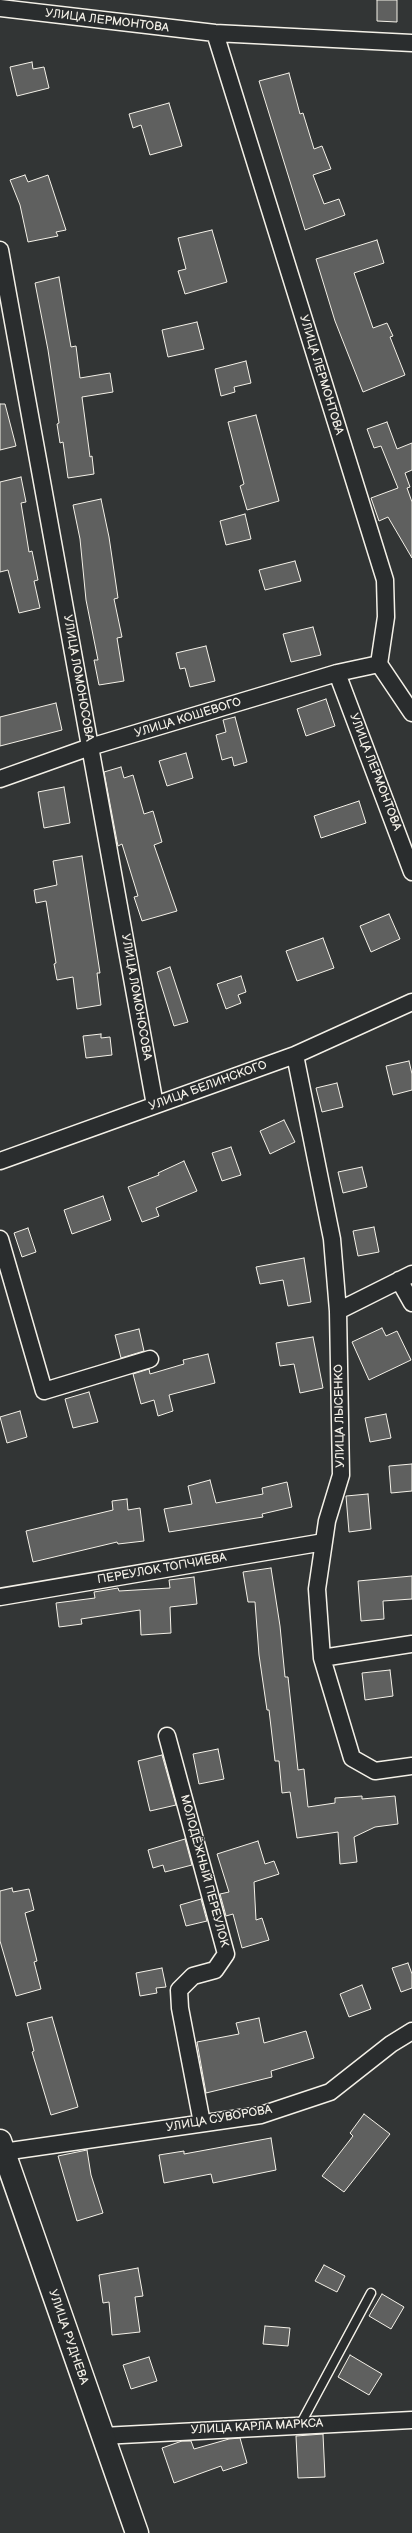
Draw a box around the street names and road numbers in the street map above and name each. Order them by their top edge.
street label: УЛИЦА ЛЕРМОНТОВА [44,6,170,36]
street label: УЛИЦА ЛЕРМОНТОВА [296,313,346,437]
street label: УЛИЦА ЛОМОНОСОВА [60,614,96,742]
street label: УЛИЦА КОШЕВОГО [133,695,243,741]
street label: УЛИЦА ЛЕРМОНТОВА [346,711,404,833]
street label: УЛИЦА ЛОМОНОСОВА [118,933,154,1061]
street label: УЛИЦА БЕЛИНСКОГО [147,1058,269,1114]
street label: УЛИЦА ЛЫСЕНКО [332,1364,348,1468]
street label: ПЕРЕУЛОК ТОПЧИЕВА [96,1551,228,1587]
street label: МОЛОДЁЖНЫЙ ПЕРЕУЛОК [177,1793,231,1949]
street label: УЛИЦА СУВОРОВА [165,2103,273,2135]
street label: УЛИЦА РУДНЕВА [45,2288,91,2386]
street label: УЛИЦА КАРЛА МАРКСА [190,2416,324,2438]

